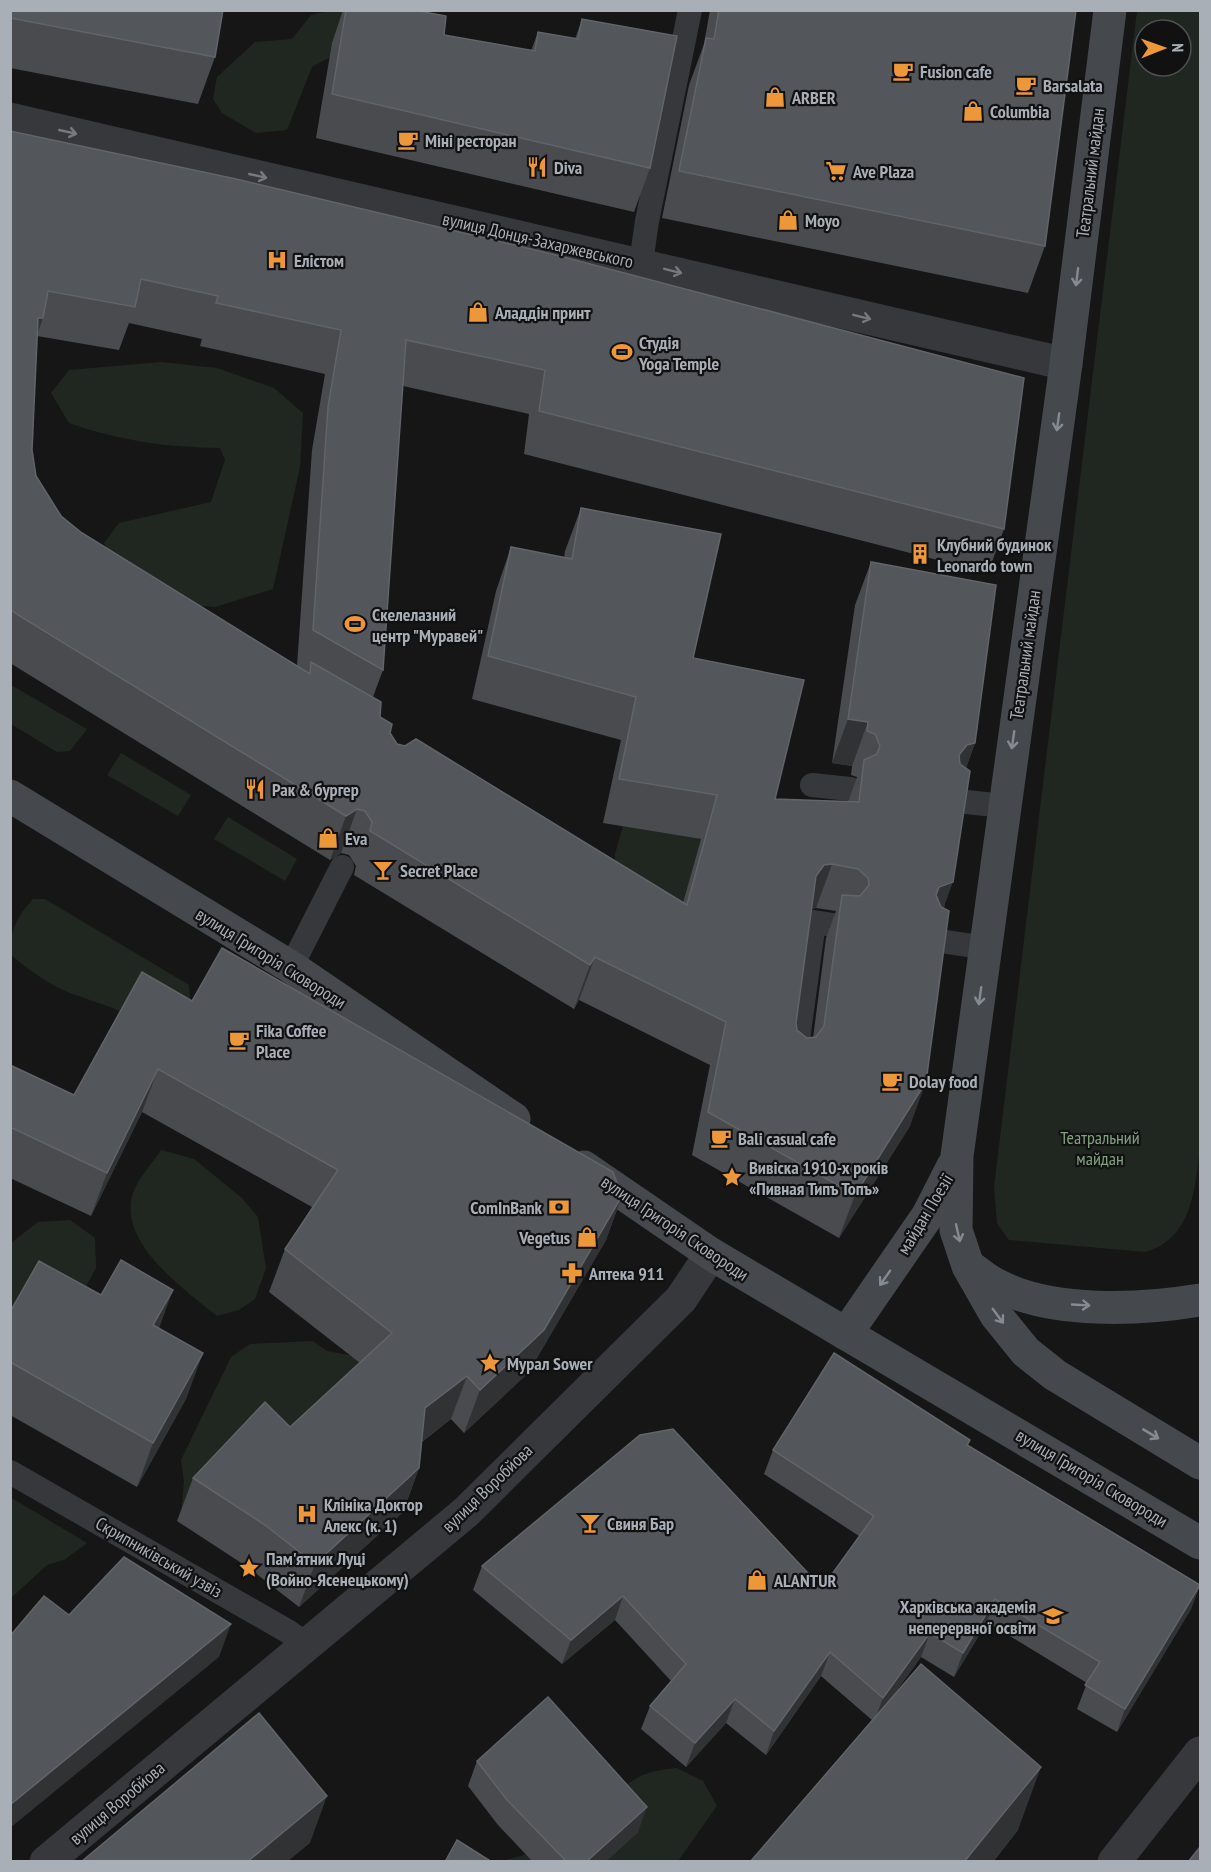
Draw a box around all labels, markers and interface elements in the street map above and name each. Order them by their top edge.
north arrow [1133,18,1193,78]
text: N [1168,43,1188,52]
cafe icon: Fusion cafe [891,59,915,83]
place label: Fusion cafe [920,60,992,83]
cafe icon: Barsalata [1014,73,1038,97]
place label: Barsalata [1043,74,1103,97]
shop icon: ARBER [763,85,787,109]
place label: ARBER [791,86,836,109]
shop icon: Columbia [961,99,985,123]
place label: Columbia [990,100,1050,123]
street label: Театральний майдан [1071,107,1109,239]
one-way arrow [58,127,77,139]
cafe icon: Міні ресторан [396,128,420,152]
place label: Міні ресторан [425,129,516,152]
restaurant icon: Diva [525,155,549,179]
place label: Diva [554,156,582,179]
supermarket icon: Ave Plaza [824,159,848,183]
place label: Ave Plaza [852,160,914,183]
one-way arrow [248,170,267,182]
street label: вулиця Донця-Захаржевського [440,207,636,273]
shop icon: Moyo [776,208,800,232]
place label: Moyo [805,209,840,232]
hospital icon: Елістом [265,248,289,272]
place label: Елістом [294,249,344,272]
one-way arrow [663,266,682,277]
one-way arrow [1071,266,1082,286]
shop icon: Аладдін принт [466,300,490,324]
place label: Аладдін принт [494,301,591,324]
one-way arrow [853,311,872,323]
place label: Студiя Yoga Temple [638,331,720,375]
sports icon: Студiя Yoga Temple [610,340,634,364]
one-way arrow [1052,411,1063,431]
place label: Клубний будинок Leonardo town [937,533,1052,577]
building icon: Клубний будинок Leonardo town [908,542,932,566]
street label: Театральний майдан [1005,589,1045,721]
place label: Скелелазний центр "Муравей" [372,603,483,647]
sports icon: Скелелазний центр "Муравей" [343,612,367,636]
one-way arrow [1008,729,1019,749]
restaurant icon: Рак & бургер [243,777,267,801]
place label: Рак & бургер [272,778,359,801]
shop icon: Eva [316,826,340,850]
place label: Eva [345,827,367,850]
bar icon: Secret Place [371,858,395,882]
place label: Secret Place [400,859,478,882]
street label: вулиця Григорія Сковороди [192,902,350,1014]
one-way arrow [974,985,985,1005]
place label: Fika Coffee Place [256,1019,327,1063]
cafe icon: Fika Coffee Place [227,1028,251,1052]
cafe icon: Dolay food [880,1069,904,1093]
place label: Dolay food [909,1070,978,1093]
cafe icon: Bali casual cafe [709,1126,733,1150]
park label: Театральний майдан [1060,1126,1140,1170]
place label: Bali casual cafe [738,1127,836,1150]
place label: Вивіска 1910-х років «Пивная Типъ Топъ» [749,1156,889,1200]
place icon: Вивіска 1910-х років «Пивная Типъ Топъ» [720,1165,744,1189]
street label: майдан Поезії [892,1169,958,1259]
street label: вулиця Григорія Сковороди [597,1170,753,1286]
bank icon: ComInBank [547,1195,571,1219]
place label: ComInBank [470,1196,543,1219]
one-way arrow [952,1223,964,1242]
shop icon: Vegetus [575,1225,599,1249]
place label: Vegetus [518,1226,570,1249]
pharmacy icon: Аптека 911 [560,1261,584,1285]
place label: Аптека 911 [588,1262,664,1285]
one-way arrow [879,1270,891,1286]
one-way arrow [1071,1300,1091,1311]
one-way arrow [992,1308,1004,1324]
place icon: Мурал Sower [478,1351,502,1375]
place label: Мурал Sower [507,1352,593,1375]
street label: вулиця Григорія Сковороди [1012,1424,1172,1532]
one-way arrow [1142,1428,1159,1440]
street label: вулиця Воробйова [437,1439,537,1537]
place label: Клініка Доктор Алекс (к. 1) [323,1493,423,1537]
hospital icon: Клініка Доктор Алекс (к. 1) [295,1502,319,1526]
street label: Скрипниківський узвіз [91,1511,227,1603]
bar icon: Свиня Бар [578,1511,602,1535]
place label: Свиня Бар [607,1512,674,1535]
place label: Пам'ятник Луці (Войно-Ясенецькому) [266,1547,409,1591]
place icon: Пам'ятник Луці (Войно-Ясенецькому) [237,1556,261,1580]
shop icon: ALANTUR [745,1568,769,1592]
place label: ALANTUR [773,1569,836,1592]
place label: Харківська академія неперервної освіти [900,1595,1036,1639]
school or university icon: Харківська академія неперервної освіти [1041,1604,1065,1628]
street label: вулиця Воробйова [65,1756,169,1850]

